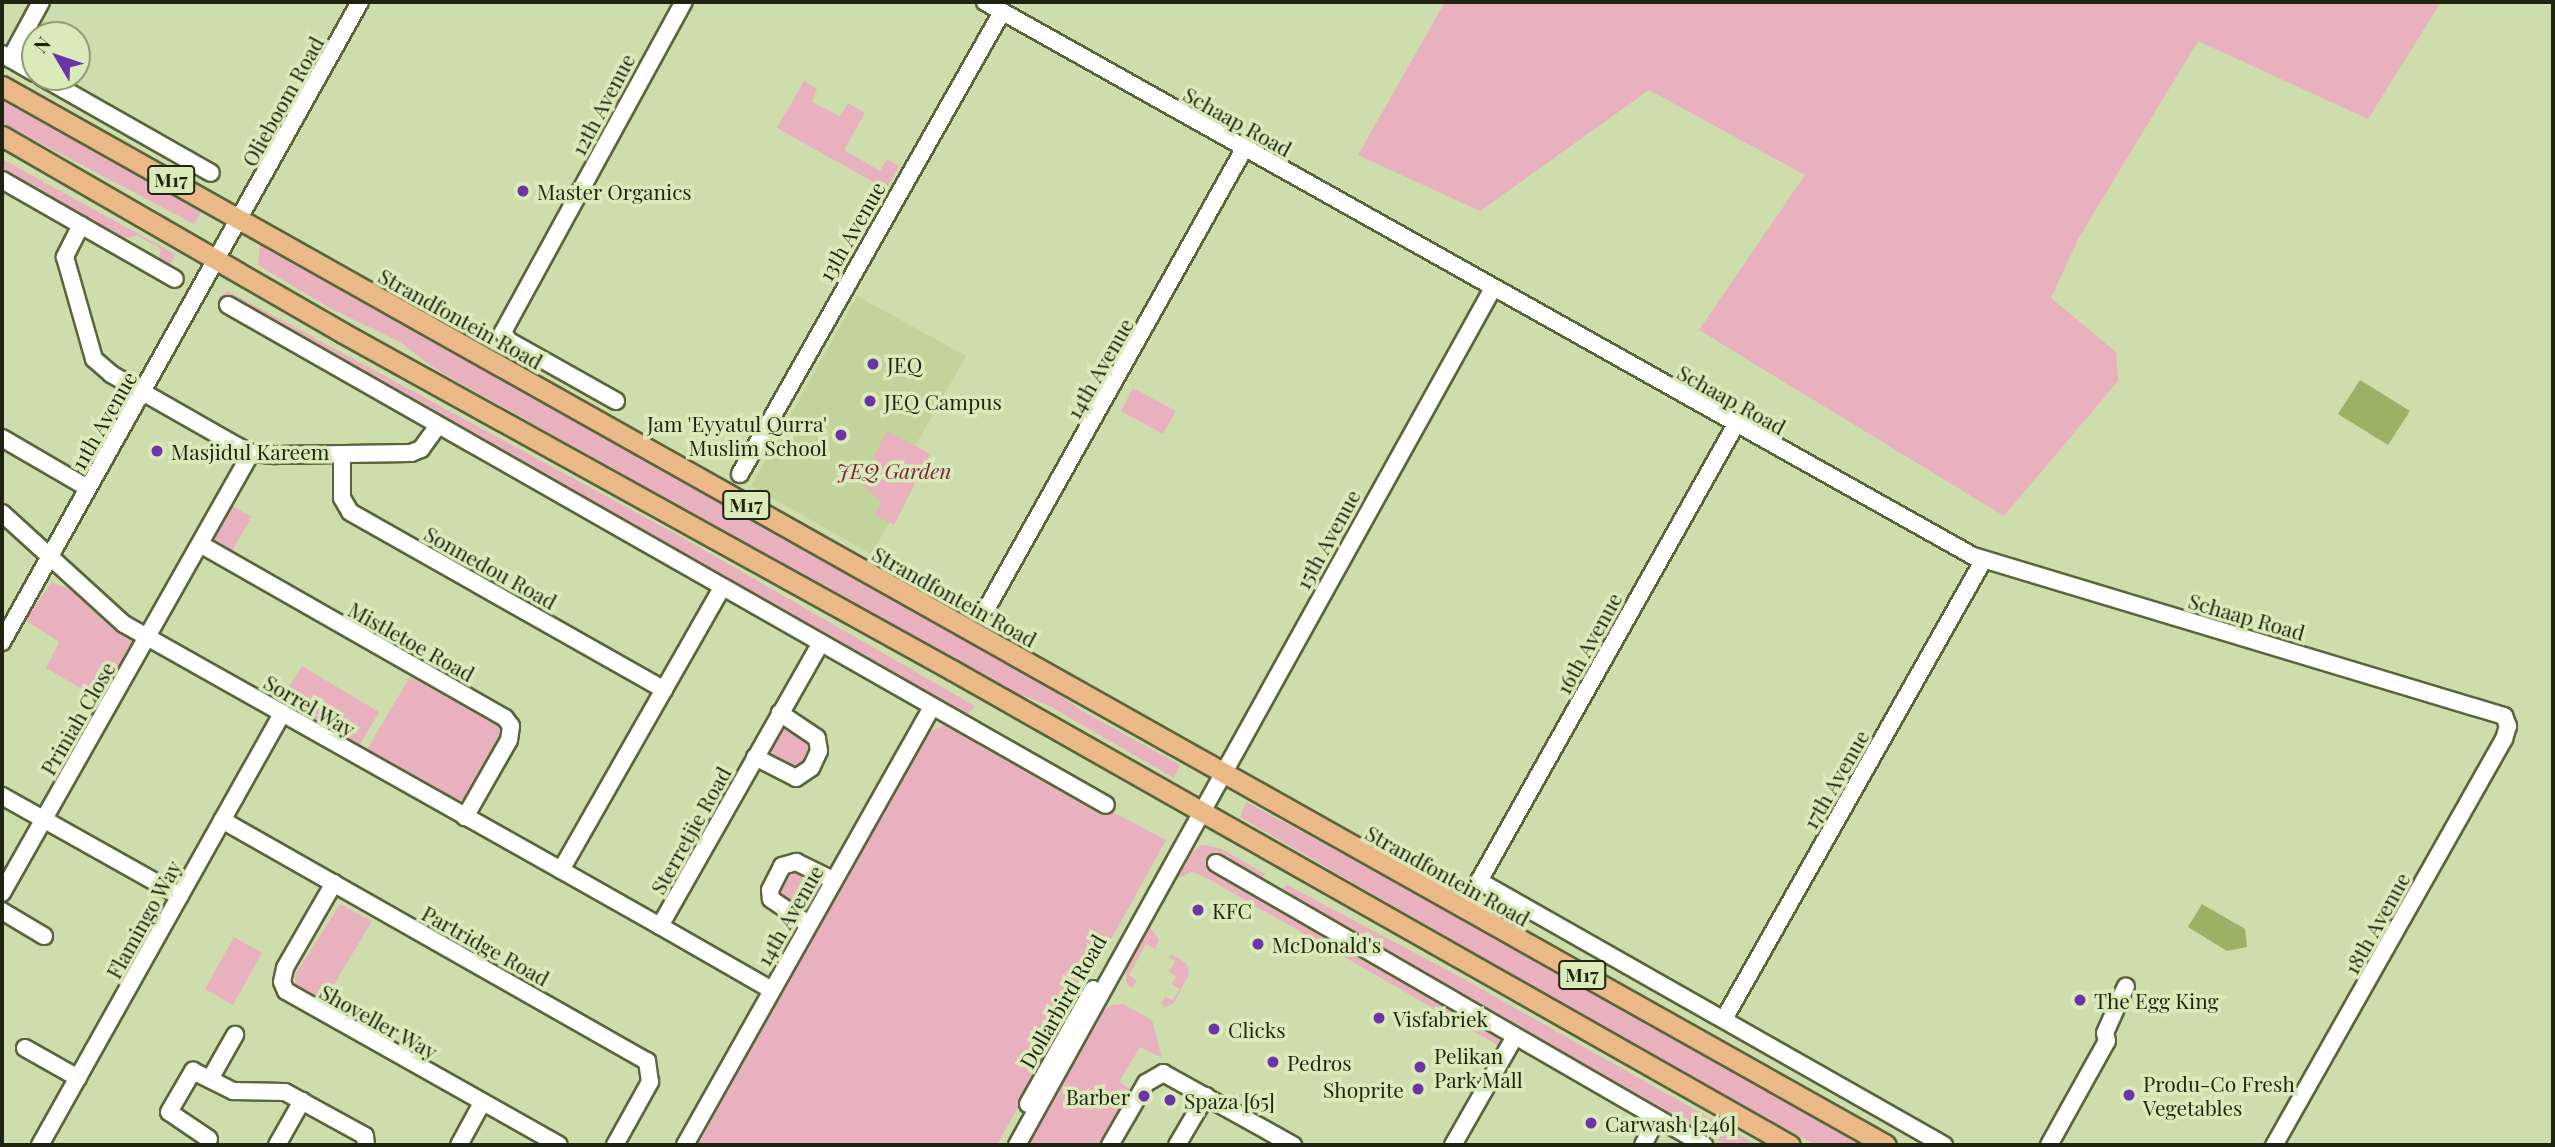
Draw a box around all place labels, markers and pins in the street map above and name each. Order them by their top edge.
place label: Master Organics [537,178,692,204]
marker: Master Organics [515,183,531,199]
place label: JEQ [887,351,922,377]
marker: JEQ [865,356,881,372]
place label: JEQ Campus [884,388,1002,414]
marker: JEQ Campus [862,393,878,409]
place label: Jam 'Eyyatul Qurra' Muslim School [647,410,827,460]
marker: Jam 'Eyyatul Qurra' Muslim School [833,427,849,443]
place label: Masjidul Kareem [171,438,329,464]
marker: Masjidul Kareem [149,443,165,459]
place label: KFC [1212,897,1252,923]
marker: KFC [1190,902,1206,918]
place label: McDonald's [1272,931,1381,957]
marker: McDonald's [1250,936,1266,952]
place label: The Egg King [2094,987,2219,1013]
marker: The Egg King [2072,992,2088,1008]
place label: Visfabriek [1393,1005,1488,1031]
marker: Visfabriek [1371,1010,1387,1026]
place label: Clicks [1228,1016,1286,1042]
marker: Clicks [1206,1021,1222,1037]
place label: Pelikan Park Mall [1434,1042,1523,1092]
place label: Pedros [1287,1049,1352,1075]
marker: Pedros [1265,1054,1281,1070]
marker: Pelikan Park Mall [1412,1059,1428,1075]
place label: Produ-Co Fresh Vegetables [2143,1070,2295,1120]
place label: Shoprite [1323,1076,1404,1102]
marker: Shoprite [1410,1081,1426,1097]
place label: Barber [1066,1083,1130,1109]
place label: Spaza [65] [1184,1087,1275,1113]
marker: Produ-Co Fresh Vegetables [2121,1087,2137,1103]
marker: Barber [1136,1088,1152,1104]
marker: Spaza [65] [1162,1092,1178,1108]
place label: Carwash [246] [1605,1110,1736,1136]
marker: Carwash [246] [1583,1115,1599,1131]

